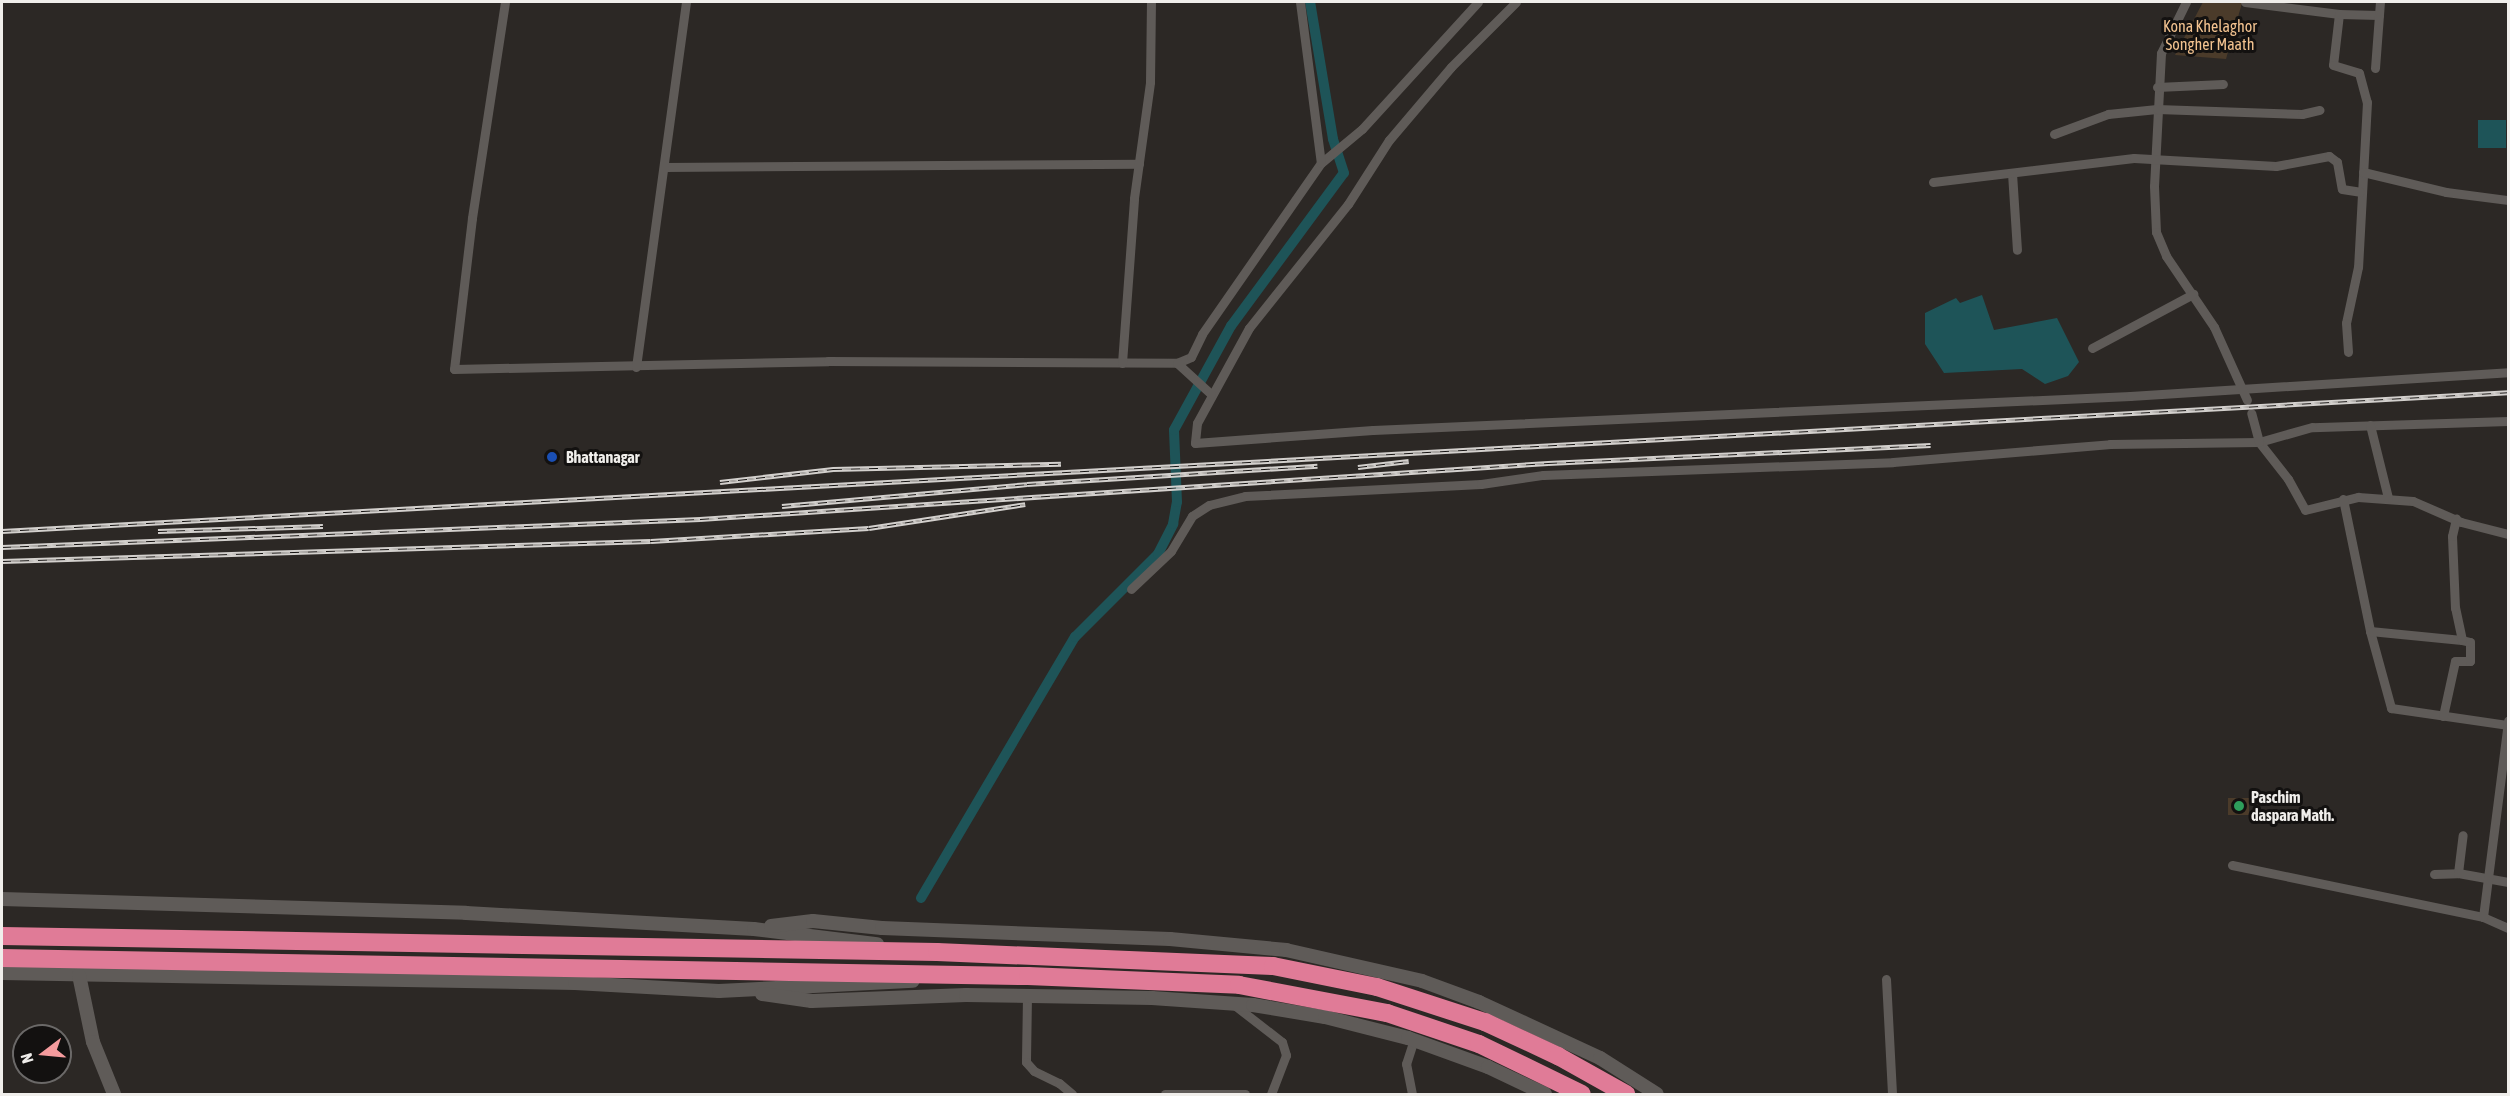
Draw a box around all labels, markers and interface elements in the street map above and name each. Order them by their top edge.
park label: Kona Khelaghor Songher Maath [2163,16,2257,54]
place label: Bhattanagar [566,447,639,467]
marker: Bhattanagar [543,448,561,466]
place label: Paschim daspara Math. [2251,787,2334,825]
marker: Paschim daspara Math. [2232,799,2246,813]
north arrow [12,1024,72,1084]
text: N [17,1051,37,1065]

